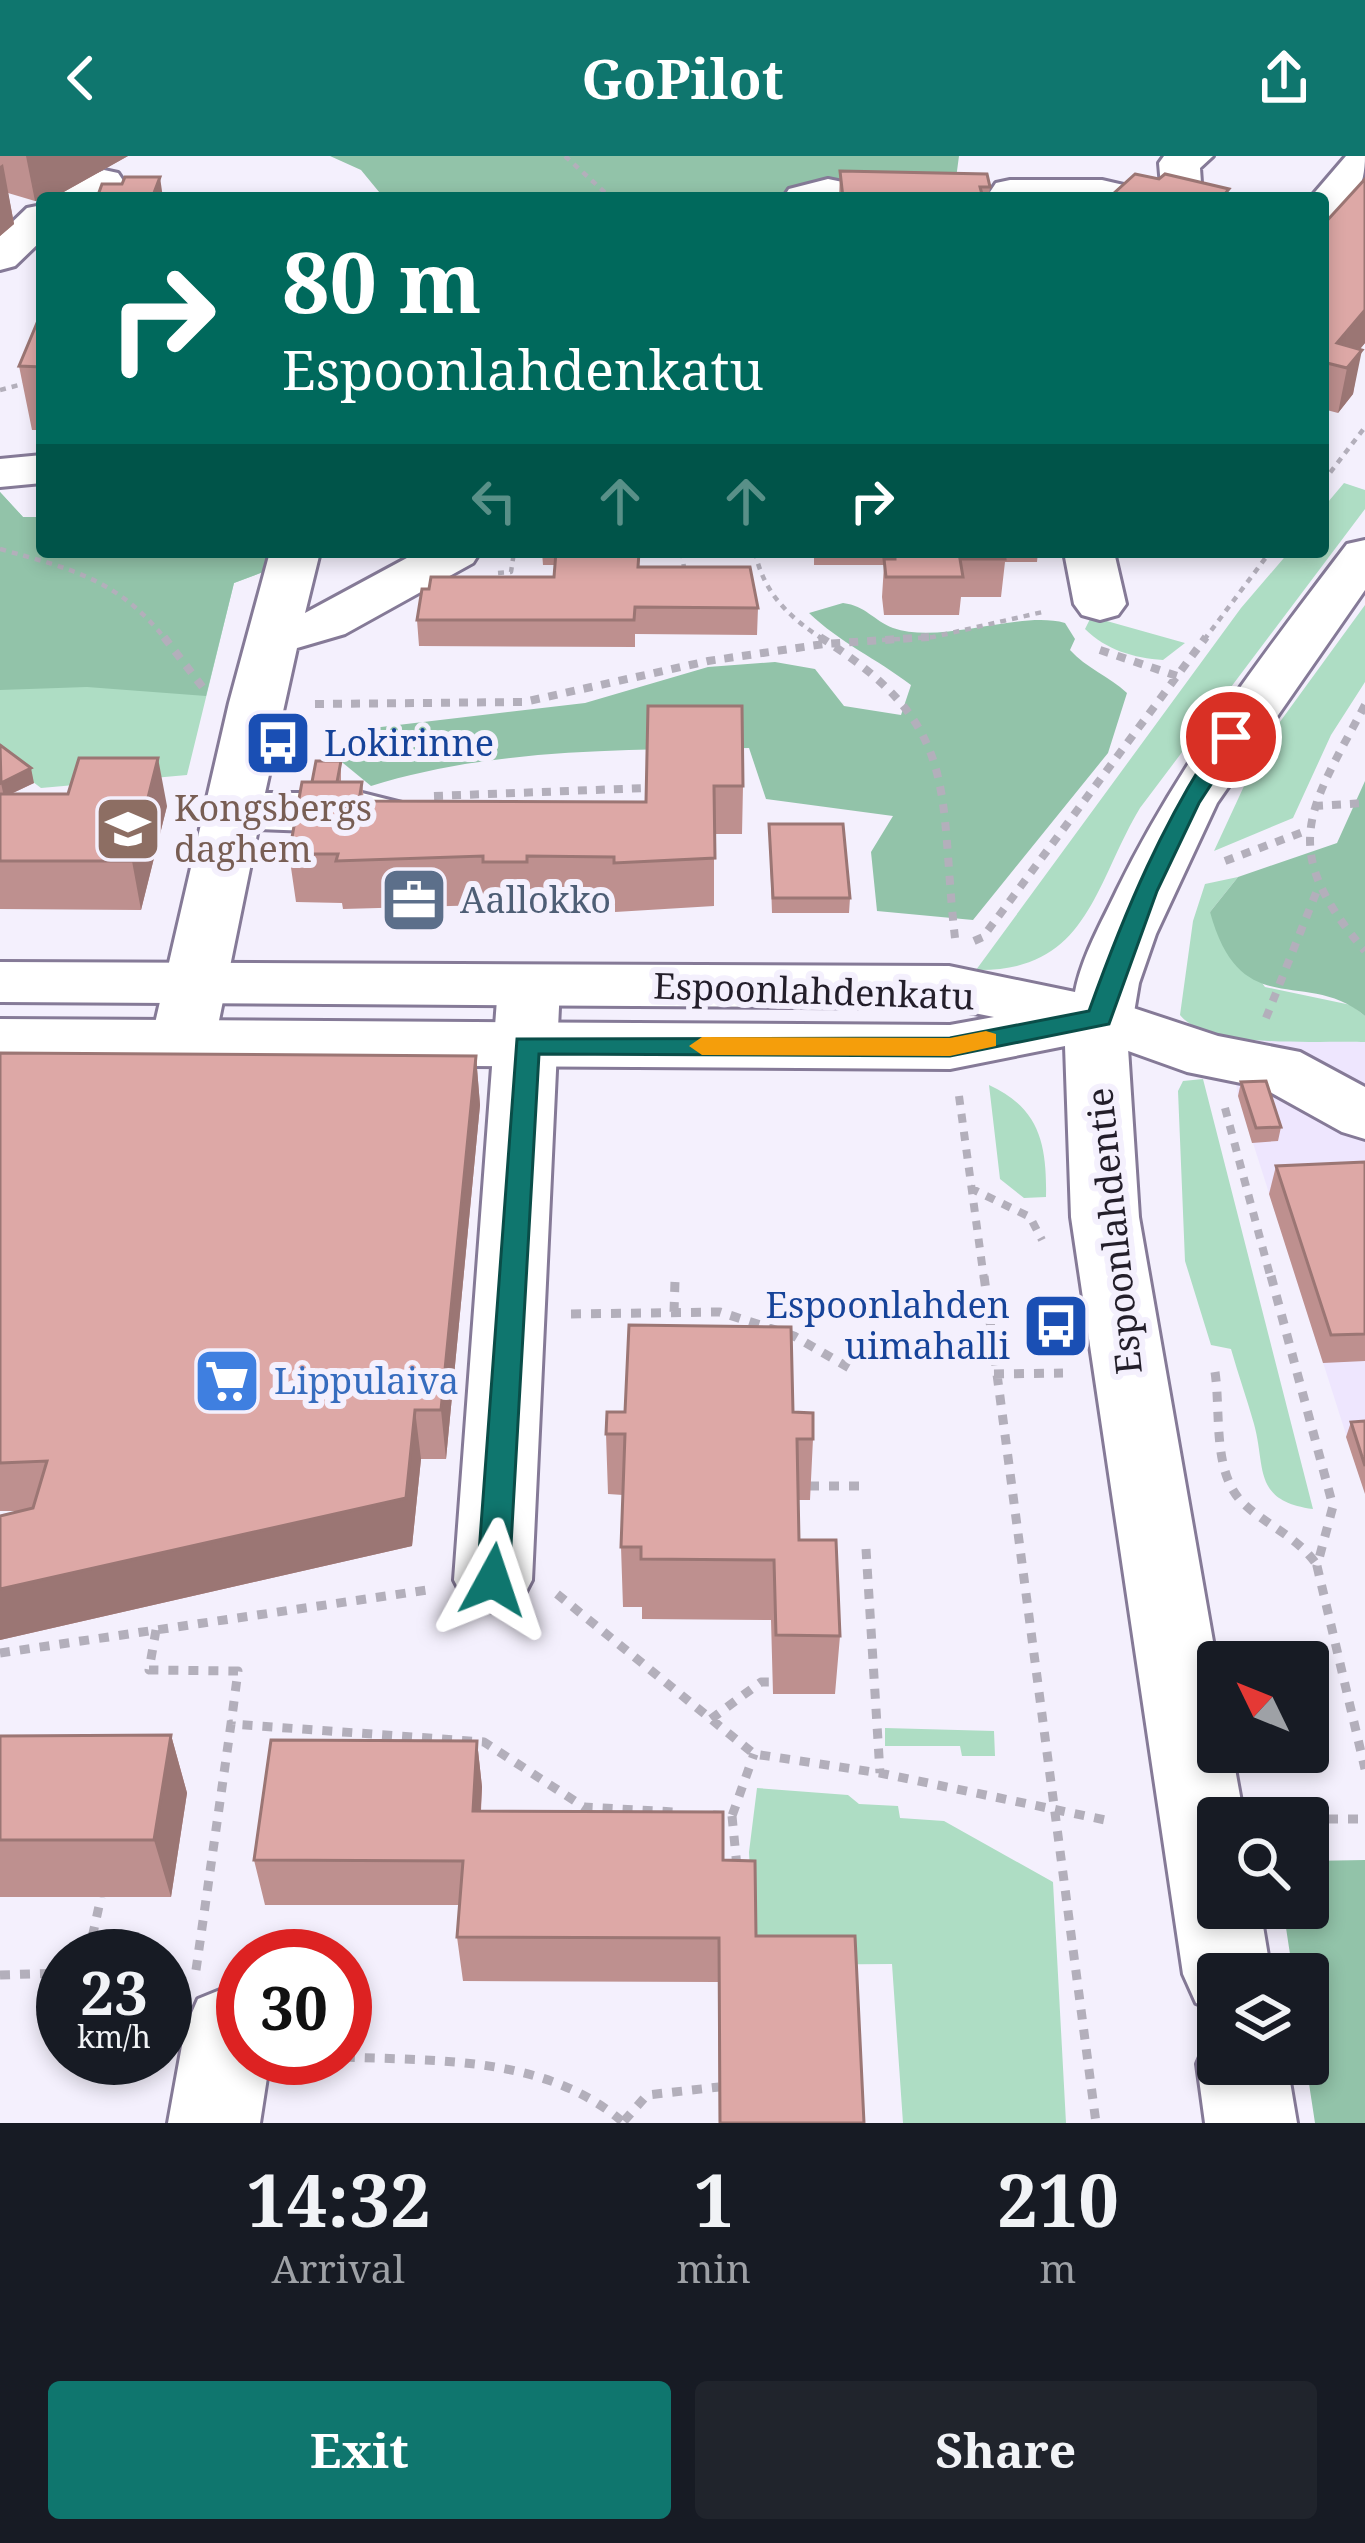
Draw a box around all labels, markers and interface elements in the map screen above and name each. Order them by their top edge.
text: GoPilot [581,41,784,115]
icon: back [48,45,114,111]
icon: share [1251,45,1317,111]
text: 80 m [282,223,482,338]
icon: right [84,240,240,396]
text: Espoonlahdenkatu [282,332,764,406]
icon: left [461,468,527,534]
icon: ahead [587,468,653,534]
icon: ahead [713,468,779,534]
icon: right [839,468,905,534]
pin [1180,686,1282,788]
icon: arrive [1198,704,1264,770]
bus stop icon: Lokirinne [243,708,313,778]
place label: Lokirinne [324,718,494,767]
place label: Kongsbergs daghem [174,783,372,873]
school or university icon: Kongsbergs daghem [93,794,163,864]
office icon: Aallokko [379,865,449,935]
place label: Aallokko [460,875,611,924]
street label: Espoonlahdenkatu [653,960,976,1021]
street label: Espoonlahdentie [1074,1085,1153,1377]
place label: Espoonlahden uimahalli [766,1280,1010,1370]
bus stop icon: Espoonlahden uimahalli [1021,1291,1091,1361]
supermarket icon: Lippulaiva [192,1346,262,1416]
place label: Lippulaiva [274,1356,459,1405]
position arrow [430,1517,556,1643]
north arrow [1197,1641,1329,1773]
map controls [1197,1641,1329,2085]
button: search [1197,1797,1329,1929]
speed limit sign: 30 [216,1929,372,2085]
text: 23 [80,1951,148,2033]
button: layers [1197,1953,1329,2085]
text: km/h [77,2016,151,2057]
text: 14:32 [246,2150,431,2248]
text: 1 [693,2150,734,2248]
text: 210 [997,2150,1119,2248]
text: Arrival [272,2241,405,2294]
text: min [677,2241,751,2294]
text: m [1040,2241,1076,2294]
button: Exit [48,2381,671,2519]
button: Share [695,2381,1317,2519]

